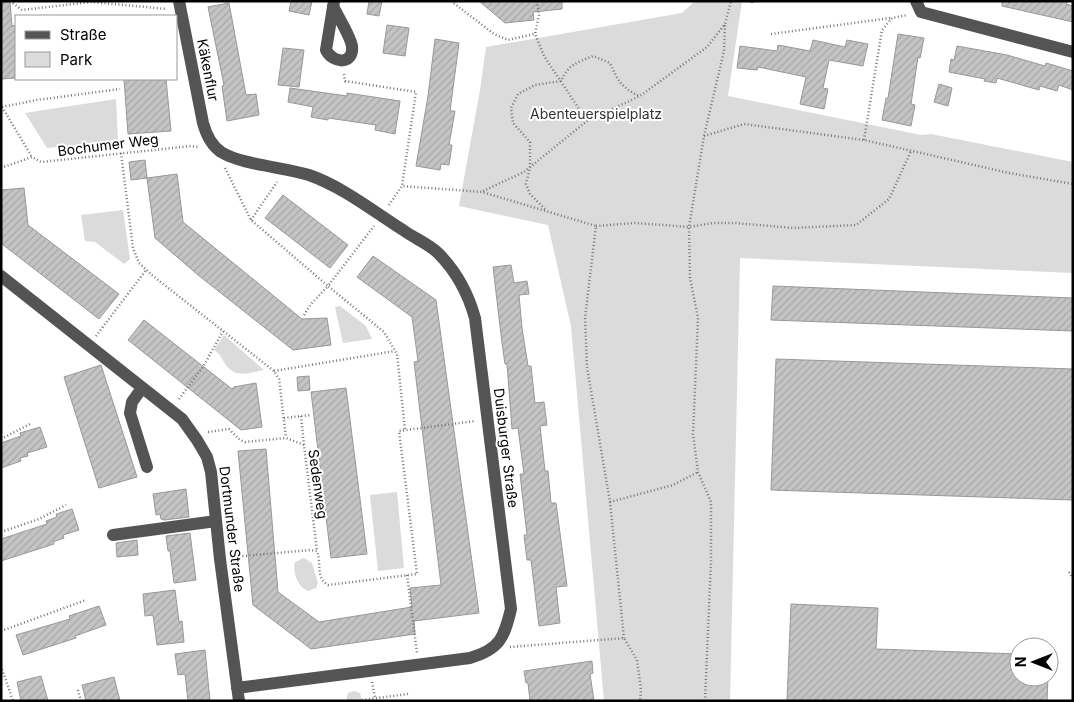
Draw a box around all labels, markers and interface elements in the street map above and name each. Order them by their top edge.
legend [15,15,178,80]
text: Straße [60,25,107,44]
street label: Käkenflur [194,37,223,103]
text: Park [60,50,93,69]
park label: Abenteuerspielplatz [530,105,662,122]
street label: Bochumer Weg [56,130,159,159]
street label: Duisburger Straße [491,387,522,509]
street label: Sedenweg [305,448,332,520]
street label: Dortmunder Straße [216,465,249,593]
north arrow [1009,637,1059,687]
text: N [1012,657,1029,667]

